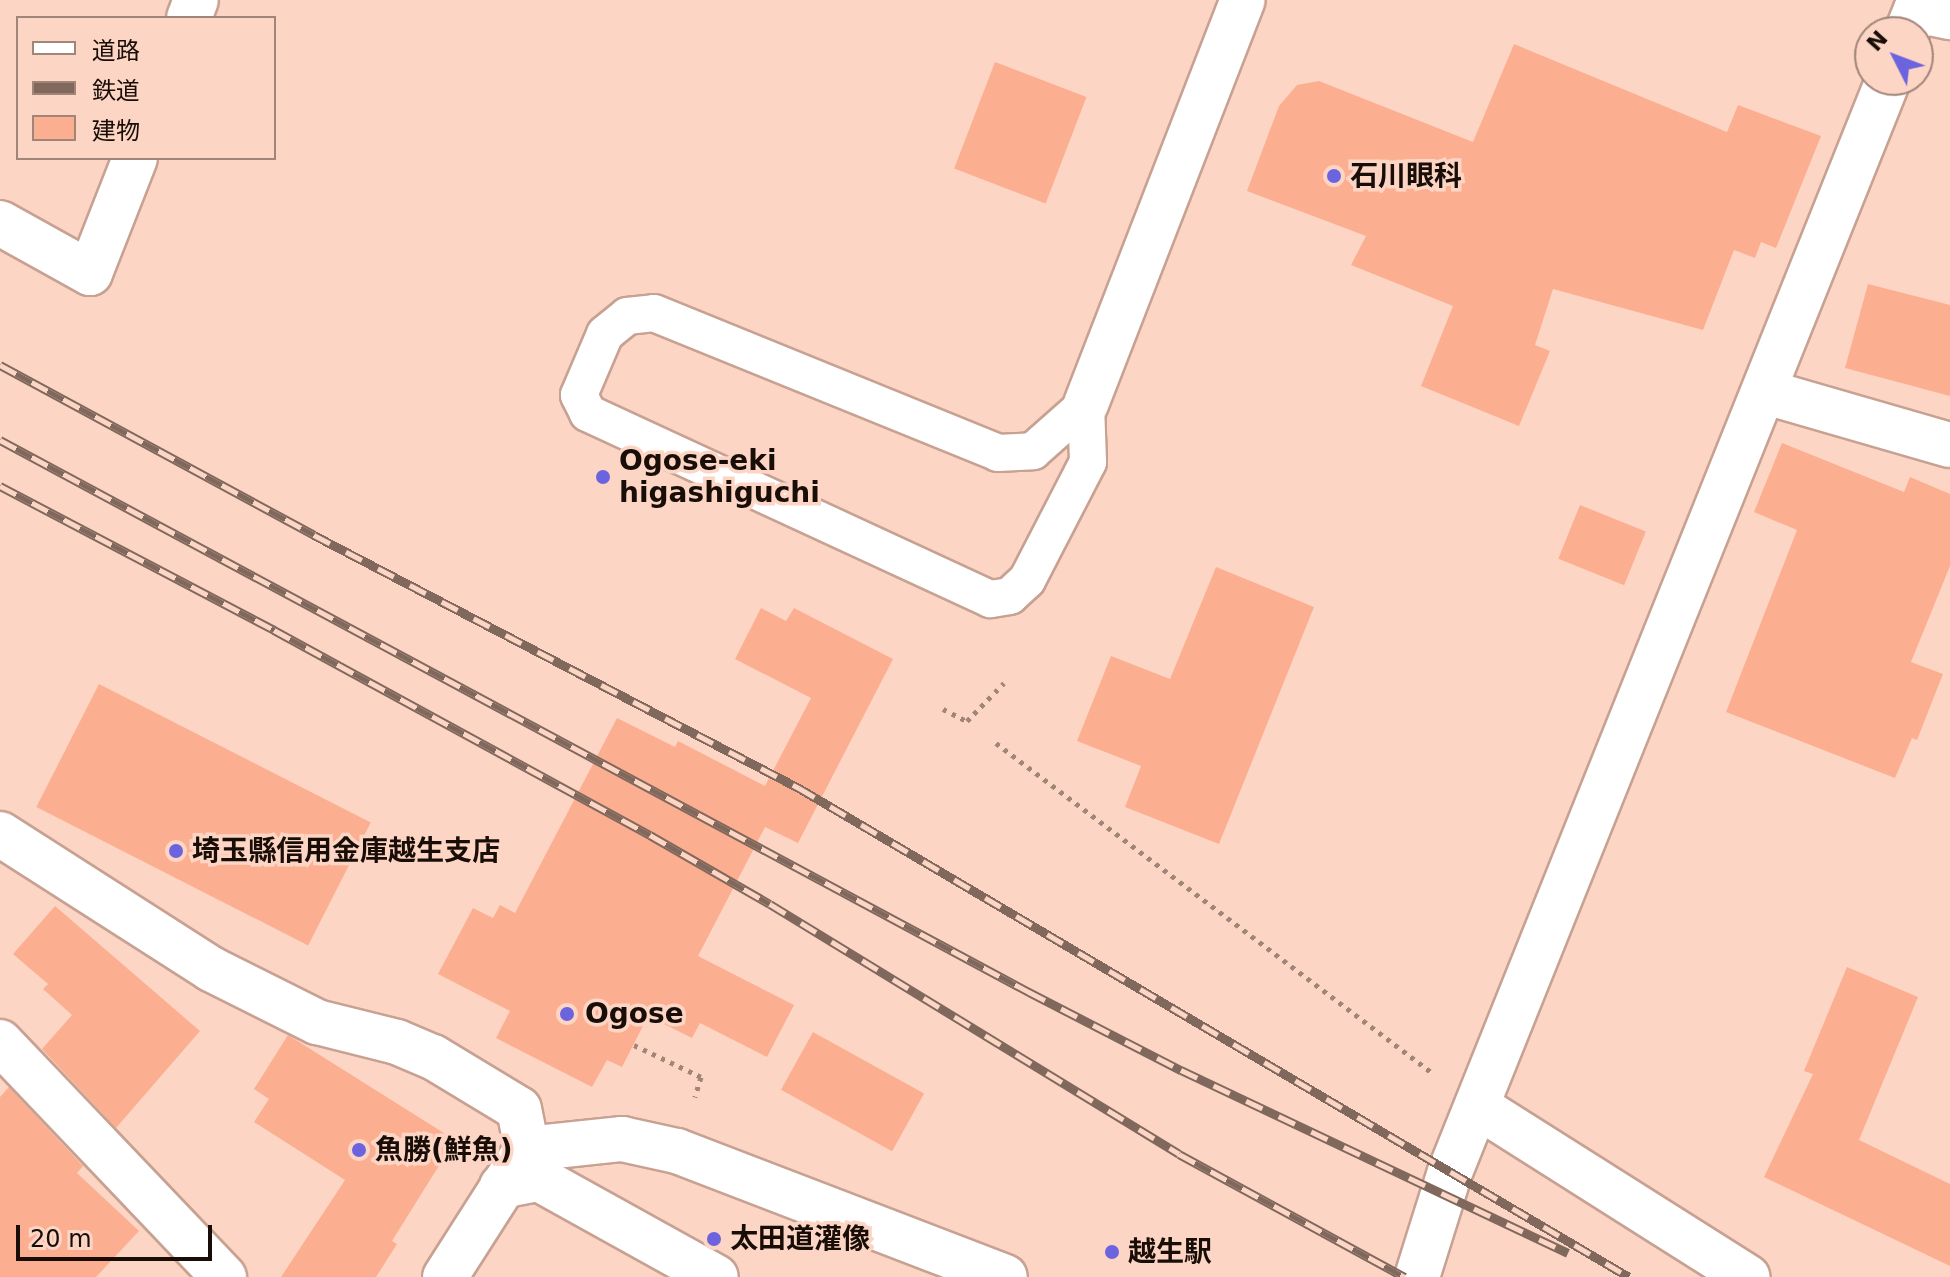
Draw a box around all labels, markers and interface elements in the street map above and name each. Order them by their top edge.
legend [16,16,276,160]
north arrow [1854,16,1934,96]
text: N [1862,26,1893,56]
text: 道路 [92,37,140,65]
text: 鉄道 [92,77,140,105]
text: 建物 [92,117,140,145]
place label: 石川眼科 [1350,159,1462,193]
marker: 石川眼科 [1325,167,1343,185]
place label: Ogose-eki higashiguchi [619,444,820,510]
marker: Ogose-eki higashiguchi [594,468,612,486]
place label: 埼玉縣信用金庫越生支店 [192,834,500,868]
marker: 埼玉縣信用金庫越生支店 [167,842,185,860]
place label: Ogose [585,997,684,1031]
marker: Ogose [556,1003,578,1025]
place label: 魚勝(鮮魚) [375,1133,513,1167]
marker: 魚勝(鮮魚) [350,1141,368,1159]
scale bar [20,1209,216,1259]
place label: 太田道灌像 [730,1222,870,1256]
text: 20 m [30,1225,92,1253]
marker: 太田道灌像 [705,1230,723,1248]
place label: 越生駅 [1128,1235,1212,1269]
marker: 越生駅 [1103,1243,1121,1261]

